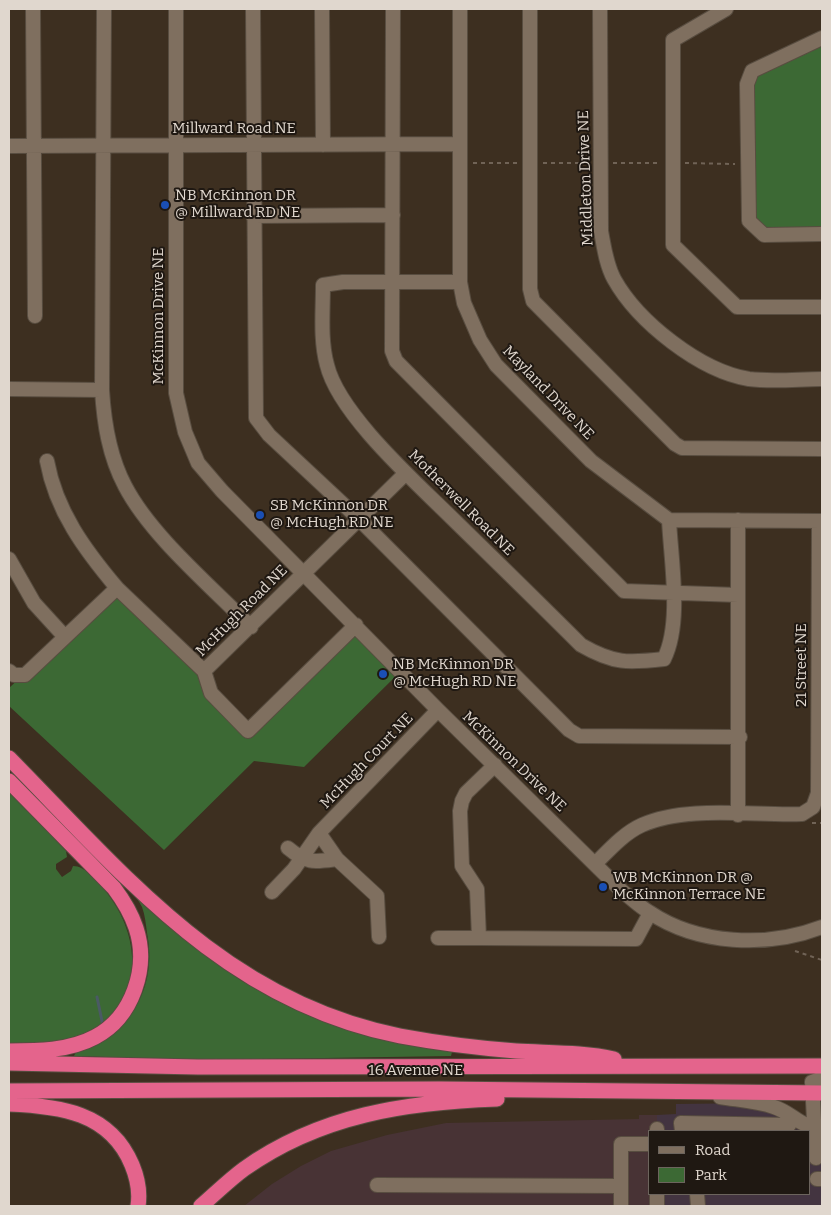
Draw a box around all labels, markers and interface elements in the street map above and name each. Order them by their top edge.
street label: Middleton Drive NE [575,110,597,246]
street label: Millward Road NE [172,120,296,138]
place label: NB McKinnon DR @ Millward RD NE [175,187,300,222]
marker: NB McKinnon DR @ Millward RD NE [159,199,171,211]
street label: McKinnon Drive NE [150,248,168,384]
street label: Mayland Drive NE [499,342,597,444]
street label: Motherwell Road NE [404,446,518,560]
place label: SB McKinnon DR @ McHugh RD NE [270,497,394,532]
marker: SB McKinnon DR @ McHugh RD NE [254,509,266,521]
street label: McHugh Road NE [192,561,292,661]
street label: 21 Street NE [793,623,811,707]
place label: NB McKinnon DR @ McHugh RD NE [393,656,517,691]
marker: NB McKinnon DR @ McHugh RD NE [377,668,389,680]
street label: McKinnon Drive NE [458,708,570,816]
street label: McHugh Court NE [317,709,417,813]
place label: WB McKinnon DR @ McKinnon Terrace NE [613,869,766,904]
marker: WB McKinnon DR @ McKinnon Terrace NE [597,881,609,893]
street label: 16 Avenue NE [369,1062,463,1080]
legend [648,1130,811,1195]
text: Road [695,1141,730,1159]
text: Park [695,1166,727,1184]

